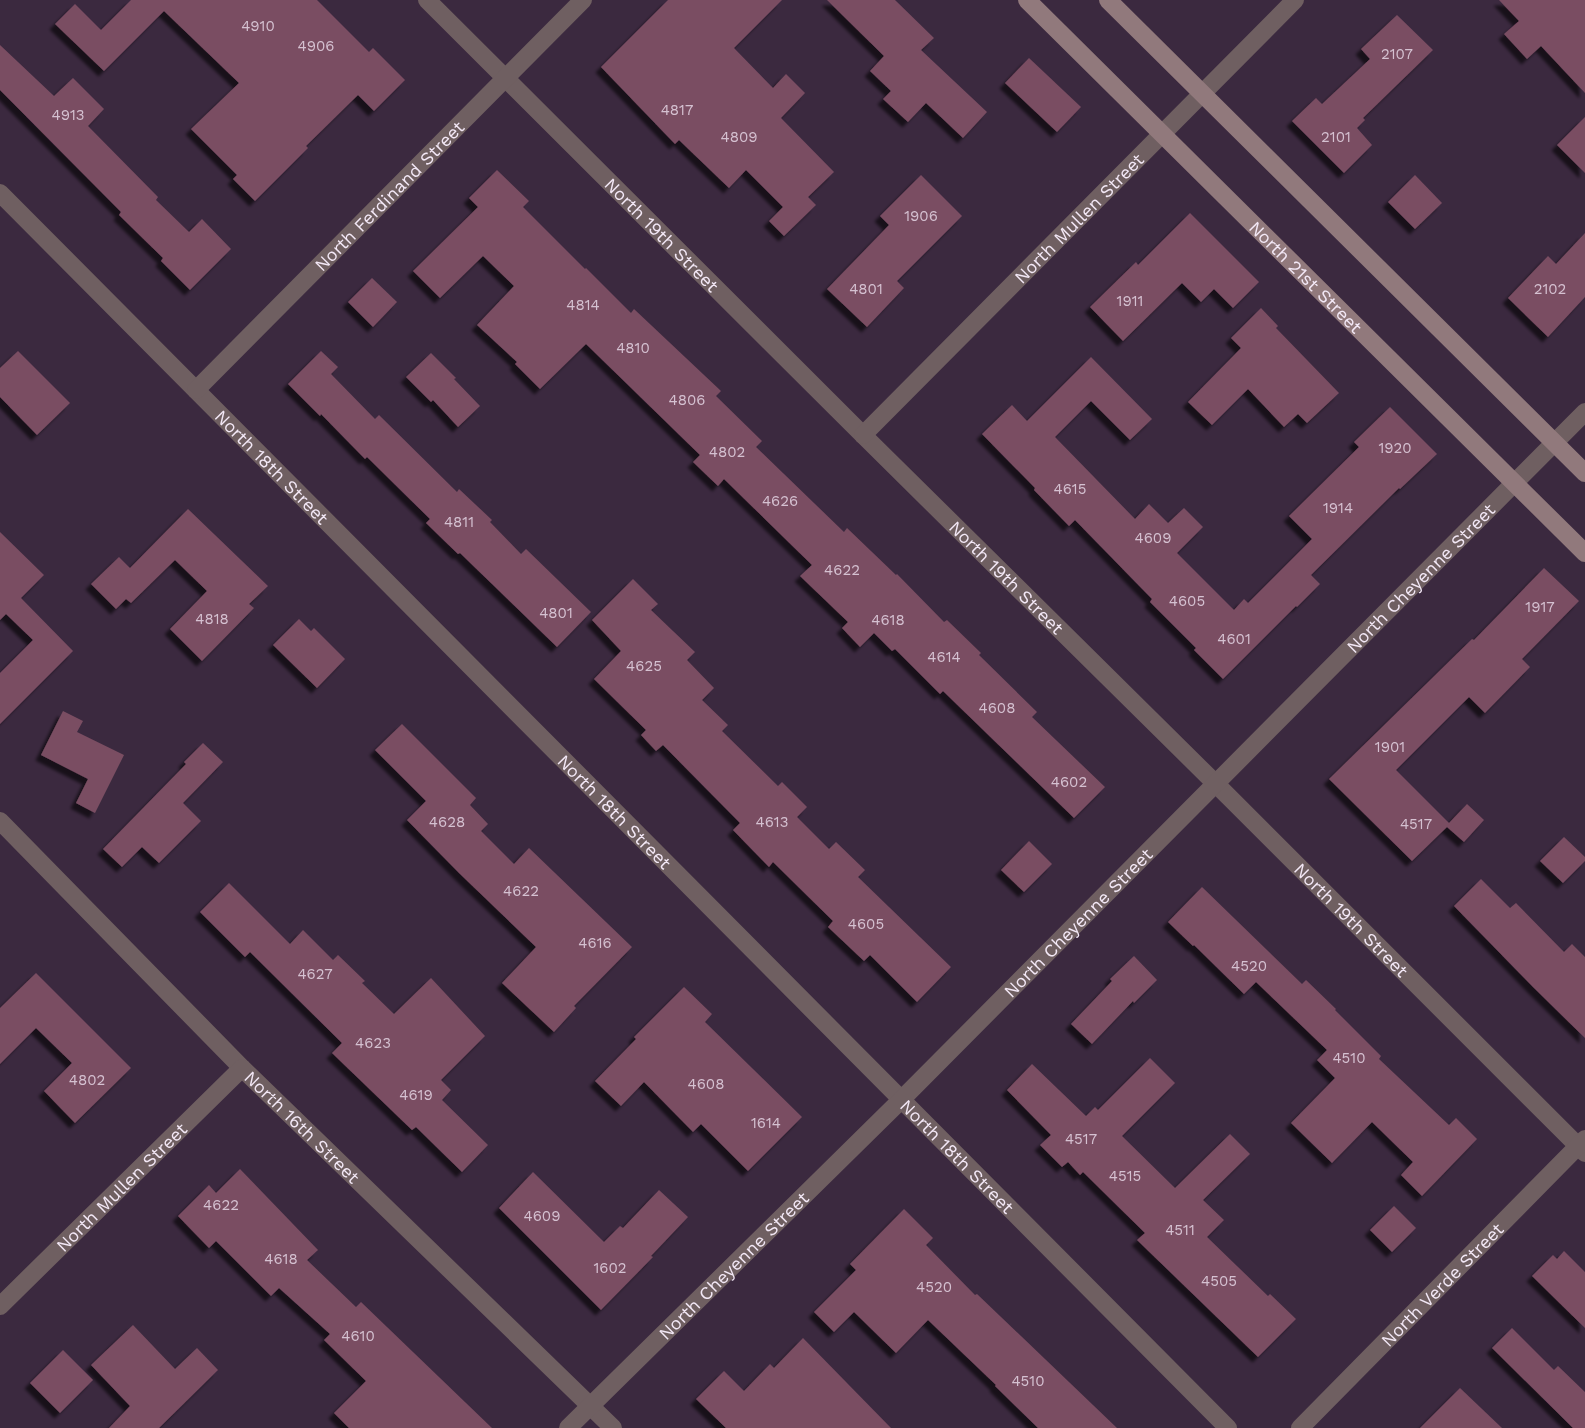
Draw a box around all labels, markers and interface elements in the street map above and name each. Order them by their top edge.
house number: 4910 [241,17,275,35]
house number: 4906 [298,37,334,55]
house number: 2107 [1381,45,1413,63]
house number: 4817 [661,101,693,119]
house number: 4913 [51,106,85,124]
street label: North Ferdinand Street [310,116,468,275]
house number: 4809 [721,128,758,146]
house number: 2101 [1321,128,1351,146]
street label: North Mullen Street [1010,148,1148,287]
street label: North 19th Street [601,173,724,296]
house number: 1906 [904,207,938,225]
street label: North 21st Street [1245,216,1367,337]
house number: 4801 [849,280,883,298]
house number: 2102 [1534,280,1566,298]
house number: 1911 [1117,292,1143,310]
house number: 4814 [566,296,600,314]
house number: 4810 [616,339,650,357]
house number: 4806 [669,391,705,409]
street label: North 18th Street [211,405,334,528]
house number: 1920 [1378,439,1412,457]
house number: 4802 [709,443,745,461]
house number: 4615 [1054,480,1086,498]
house number: 4626 [762,492,798,510]
street label: North Cheyenne Street [1342,498,1499,657]
house number: 1914 [1323,499,1353,517]
house number: 4811 [444,513,474,531]
street label: North 19th Street [945,516,1069,638]
house number: 4609 [1135,529,1171,547]
house number: 4622 [824,561,860,579]
house number: 4605 [1169,592,1205,610]
house number: 1917 [1525,598,1555,616]
house number: 4801 [539,604,573,622]
house number: 4818 [195,610,229,628]
house number: 4618 [871,611,905,629]
house number: 4601 [1217,630,1251,648]
house number: 4614 [927,648,961,666]
house number: 4625 [626,657,662,675]
house number: 4608 [979,699,1015,717]
house number: 1901 [1375,738,1405,756]
street label: North 18th Street [554,750,676,873]
house number: 4602 [1051,773,1087,791]
house number: 4628 [429,813,465,831]
house number: 4613 [756,813,788,831]
house number: 4517 [1400,815,1432,833]
street label: North Cheyenne Street [999,843,1157,1001]
street label: North 19th Street [1290,858,1413,981]
house number: 4622 [503,882,539,900]
house number: 4605 [848,915,884,933]
house number: 4616 [578,934,612,952]
house number: 4520 [1231,957,1267,975]
house number: 4627 [297,965,333,983]
house number: 4623 [355,1034,391,1052]
house number: 4510 [1332,1049,1366,1067]
street label: North 16th Street [240,1066,365,1187]
house number: 4802 [69,1071,105,1089]
house number: 4608 [688,1075,724,1093]
house number: 4619 [399,1086,433,1104]
street label: North 18th Street [896,1095,1019,1218]
house number: 1614 [751,1114,781,1132]
street label: North Mullen Street [52,1118,191,1256]
house number: 4517 [1065,1130,1097,1148]
house number: 4515 [1109,1167,1141,1185]
street label: North Cheyenne Street [654,1187,813,1343]
house number: 4622 [203,1196,239,1214]
house number: 4609 [524,1207,560,1225]
street label: North Verde Street [1376,1218,1508,1350]
house number: 4511 [1165,1221,1195,1239]
house number: 4618 [264,1250,298,1268]
house number: 1602 [593,1259,627,1277]
house number: 4505 [1201,1272,1237,1290]
house number: 4520 [916,1278,952,1296]
house number: 4610 [341,1327,375,1345]
house number: 4510 [1011,1372,1045,1390]

